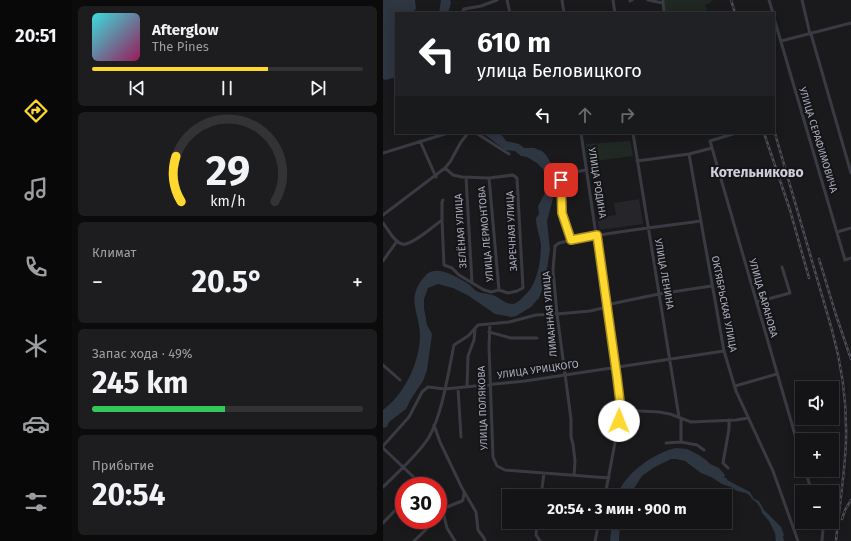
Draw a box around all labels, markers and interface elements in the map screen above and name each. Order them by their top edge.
text: Afterglow [152,21,218,39]
text: 20:51 [15,25,57,47]
text: 610 m [477,26,551,59]
icon: left [411,28,463,80]
text: The Pines [152,39,209,54]
text: улица Беловицкого [477,60,642,82]
icon: previous [126,77,148,99]
icon: pause [216,77,238,99]
icon: next [307,77,329,99]
street label: УЛИЦА СЕРАФИМОВИЧА [796,86,840,195]
icon: directions [22,97,50,125]
icon: left [532,104,554,126]
icon: ahead [574,104,596,126]
icon: right [616,104,638,126]
text: 29 [205,146,250,196]
street label: УЛИЦА РОДИНА [585,147,609,220]
pin [544,163,578,197]
district label: Котельниково [710,164,804,181]
icon: arrive [550,169,572,191]
icon: music [22,175,50,203]
street label: УЛИЦА ЛЕРМОНТОВА [476,185,496,282]
street label: ЗАРЕЧНАЯ УЛИЦА [504,190,520,271]
text: km/h [210,193,245,210]
street label: ЗЕЛЁНАЯ УЛИЦА [450,193,470,269]
street label: УЛИЦА ЛЕНИНА [652,238,676,311]
text: Климат [92,245,136,260]
icon: phone [22,253,50,281]
street label: ОКТЯБРЬСКАЯ УЛИЦА [709,255,739,354]
street label: УЛИЦА БАРАНОВА [746,257,780,339]
text: 20.5° [192,264,264,300]
text: − [92,269,103,296]
text: + [352,269,363,296]
street label: ЛИМАННАЯ УЛИЦА [540,270,560,357]
icon: climate [22,332,50,360]
text: Запас хода · 49% [92,346,192,361]
street label: УЛИЦА УРИЦКОГО [496,358,580,382]
text: 245 km [92,365,188,401]
street label: УЛИЦА ПОЛЯКОВА [476,365,490,450]
map controls [795,381,839,529]
button: sound [795,381,839,425]
position arrow [598,400,640,442]
icon: car [22,410,50,438]
button: + [795,433,839,477]
text: Прибытие [92,458,154,473]
text: 20:54 [92,477,166,513]
speed limit sign: 30 [395,477,447,529]
button: − [795,485,839,529]
icon: filters [22,488,50,516]
text: 20:54 · 3 мин · 900 m [547,500,687,518]

